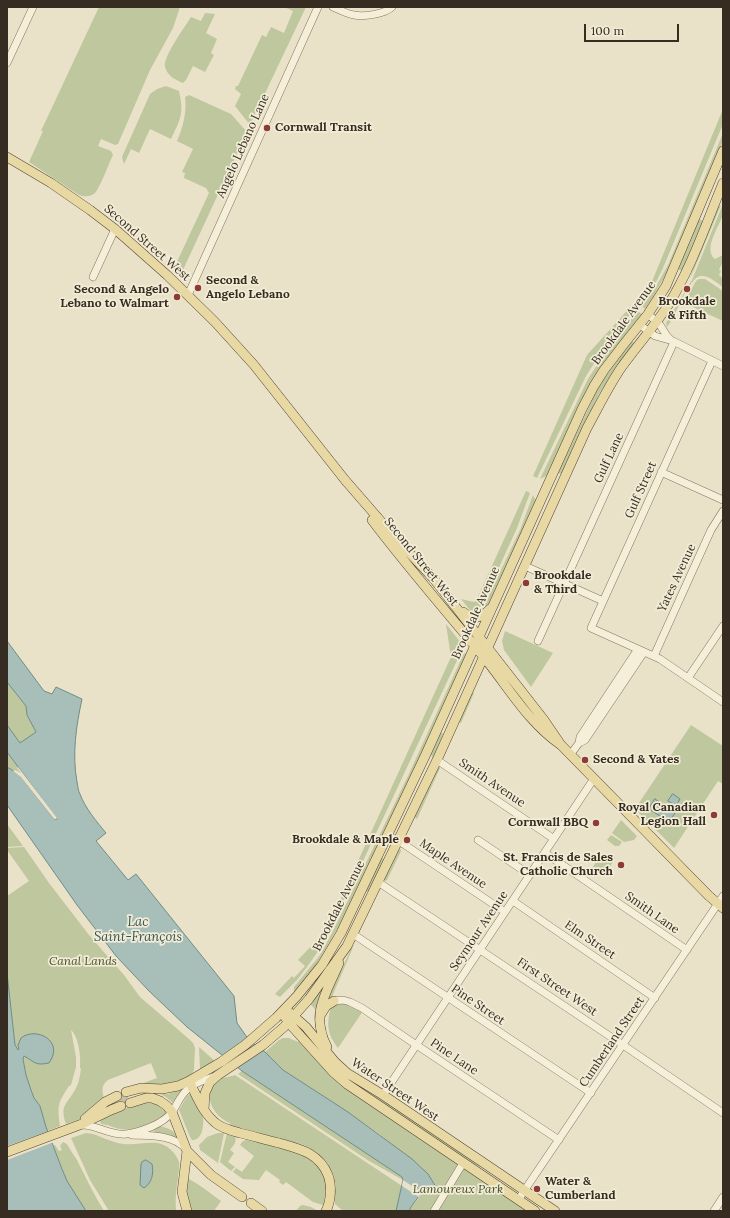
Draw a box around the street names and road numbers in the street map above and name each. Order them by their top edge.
street label: Angelo Lebano Lane [214,92,272,200]
street label: Second Street West [101,202,193,284]
street label: Brookdale Avenue [589,278,659,368]
street label: Gulf Lane [591,431,627,485]
street label: Gulf Street [622,459,660,521]
street label: Second Street West [381,515,461,609]
street label: Yates Avenue [655,542,699,614]
street label: Brookdale Avenue [449,564,503,662]
street label: Smith Avenue [456,756,528,810]
street label: Maple Avenue [417,836,489,892]
street label: Brookdale Avenue [310,858,368,954]
street label: Seymour Avenue [447,888,511,974]
street label: Smith Lane [622,889,682,937]
street label: Elm Street [562,918,618,962]
street label: First Street West [514,955,600,1019]
street label: Pine Street [448,982,508,1028]
street label: Cumberland Street [576,994,648,1090]
street label: Pine Lane [427,1036,481,1078]
street label: Water Street West [349,1055,441,1125]

